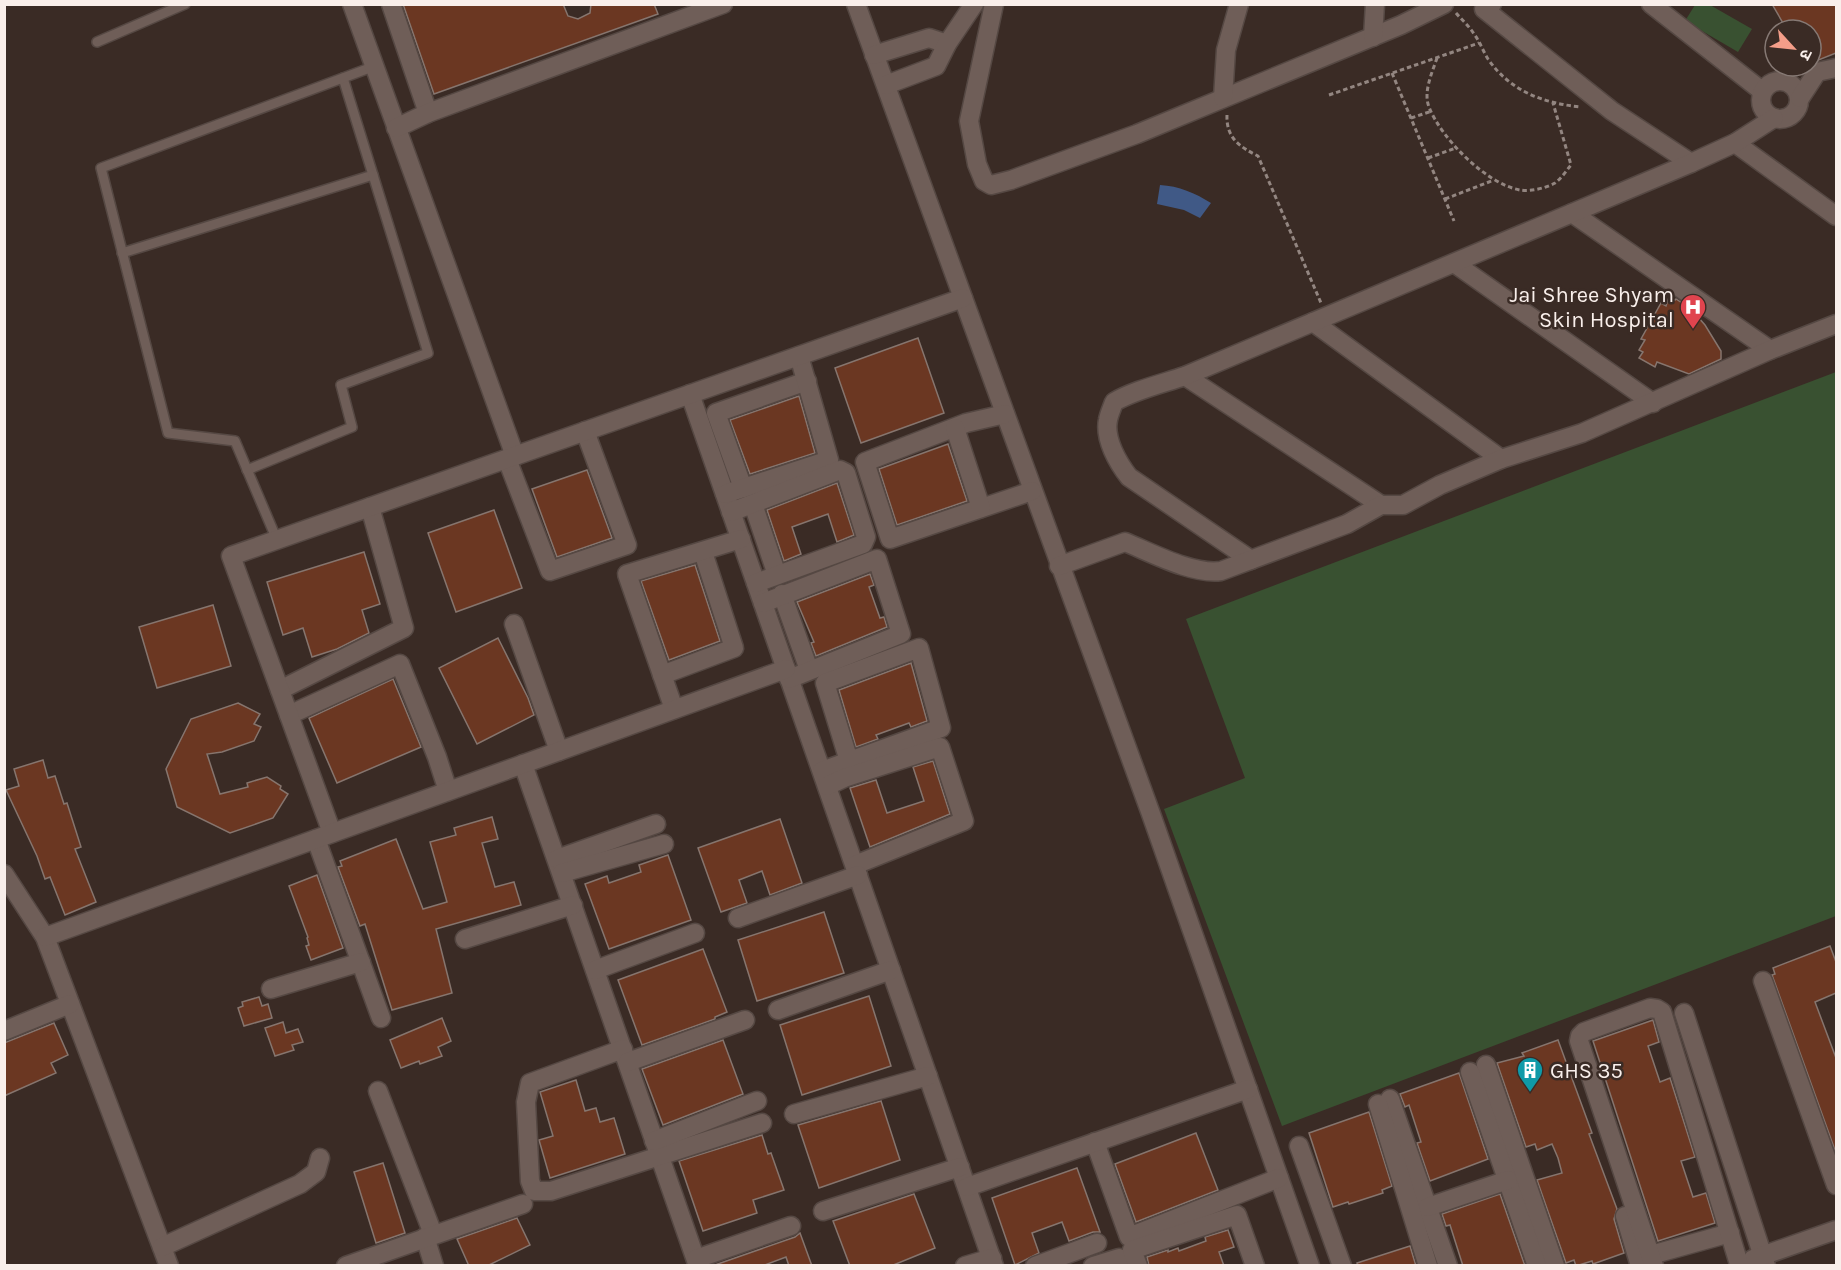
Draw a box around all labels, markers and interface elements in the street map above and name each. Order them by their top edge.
north arrow [1763,18,1823,78]
text: उ [1795,46,1817,64]
place label: Jai Shree Shyam Skin Hospital [1509,282,1674,333]
hospital icon: Jai Shree Shyam Skin Hospital [1678,292,1708,330]
building icon: GHS 35 [1515,1055,1545,1093]
place label: GHS 35 [1550,1058,1623,1084]

